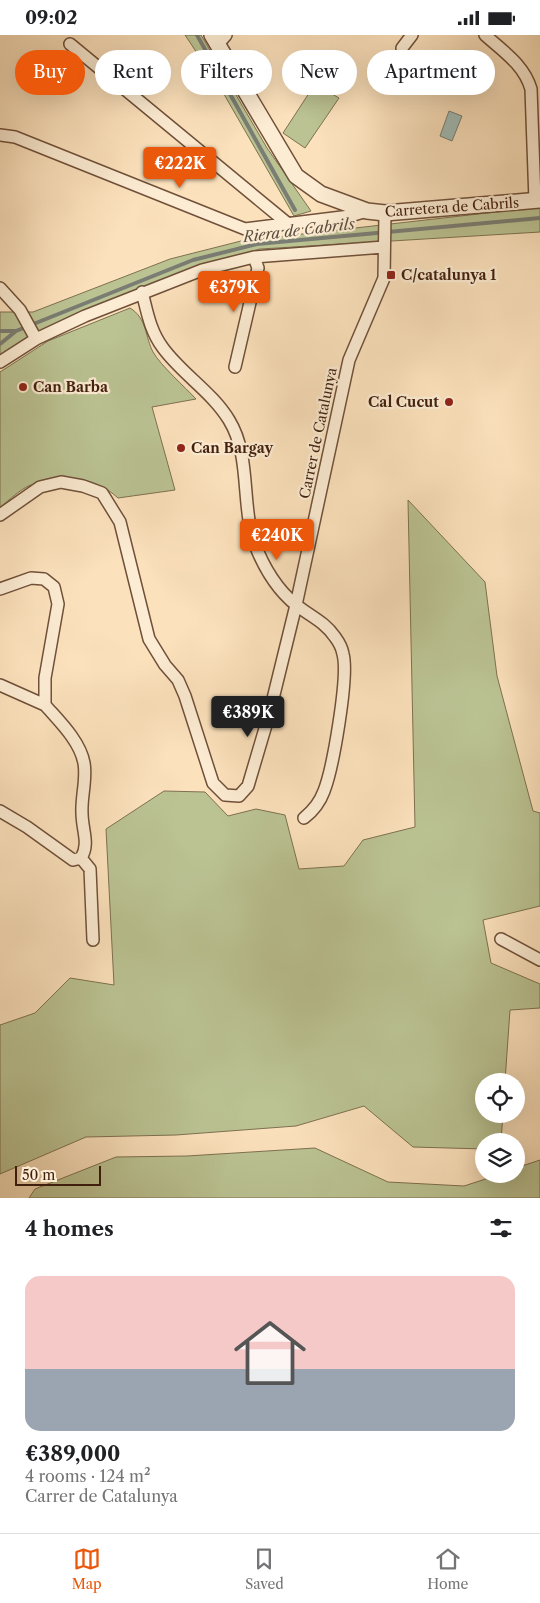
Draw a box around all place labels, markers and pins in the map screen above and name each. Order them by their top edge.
pin: €222K [145,147,215,189]
place label: C/catalunya 1 [401,266,497,284]
marker: C/catalunya 1 [385,269,397,281]
pin: €379K [199,271,269,313]
place label: Can Barba [33,378,109,396]
marker: Can Barba [17,381,29,393]
place label: Cal Cucut [368,393,439,411]
marker: Cal Cucut [443,396,455,408]
place label: Can Bargay [191,439,274,457]
marker: Can Bargay [175,442,187,454]
pin: €240K [242,519,312,561]
pin: €389K [213,695,283,738]

